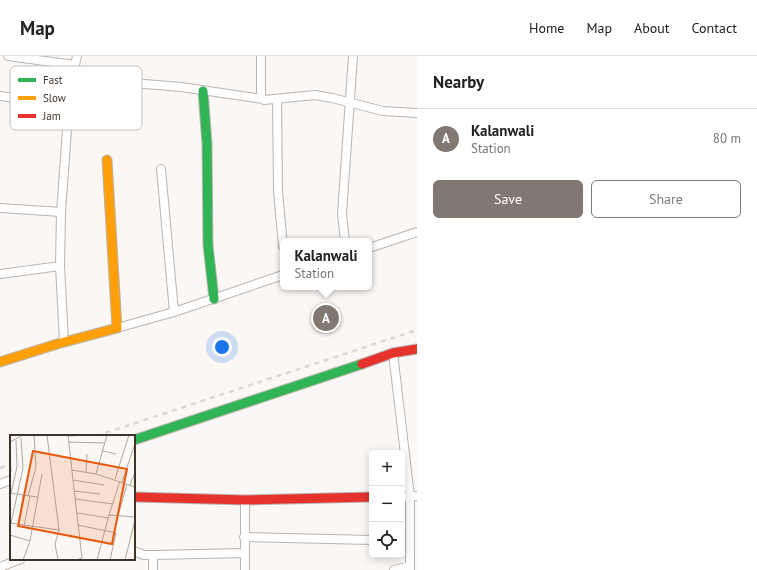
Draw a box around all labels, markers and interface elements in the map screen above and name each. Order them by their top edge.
text: Map [20,16,55,40]
text: Home [529,19,564,37]
text: Map [586,19,612,37]
text: About [634,19,670,37]
text: Contact [692,19,737,37]
legend [10,66,142,130]
text: Nearby [433,71,484,93]
text: Fast [43,73,63,87]
text: Slow [43,91,66,105]
text: Jam [42,109,61,123]
text: Kalanwali [471,121,534,140]
text: A [442,130,450,147]
text: 80 m [713,130,741,147]
text: Station [471,140,511,157]
button: Save [433,180,583,218]
button: Share [591,180,741,218]
popup [280,238,372,290]
text: Kalanwali [294,246,358,265]
text: Station [294,265,334,282]
pin: A [313,303,339,333]
your location [212,337,232,357]
inset map [10,435,135,560]
map controls [369,450,405,558]
button: + [369,450,405,486]
button: − [369,486,405,522]
button: locate [369,522,405,558]

